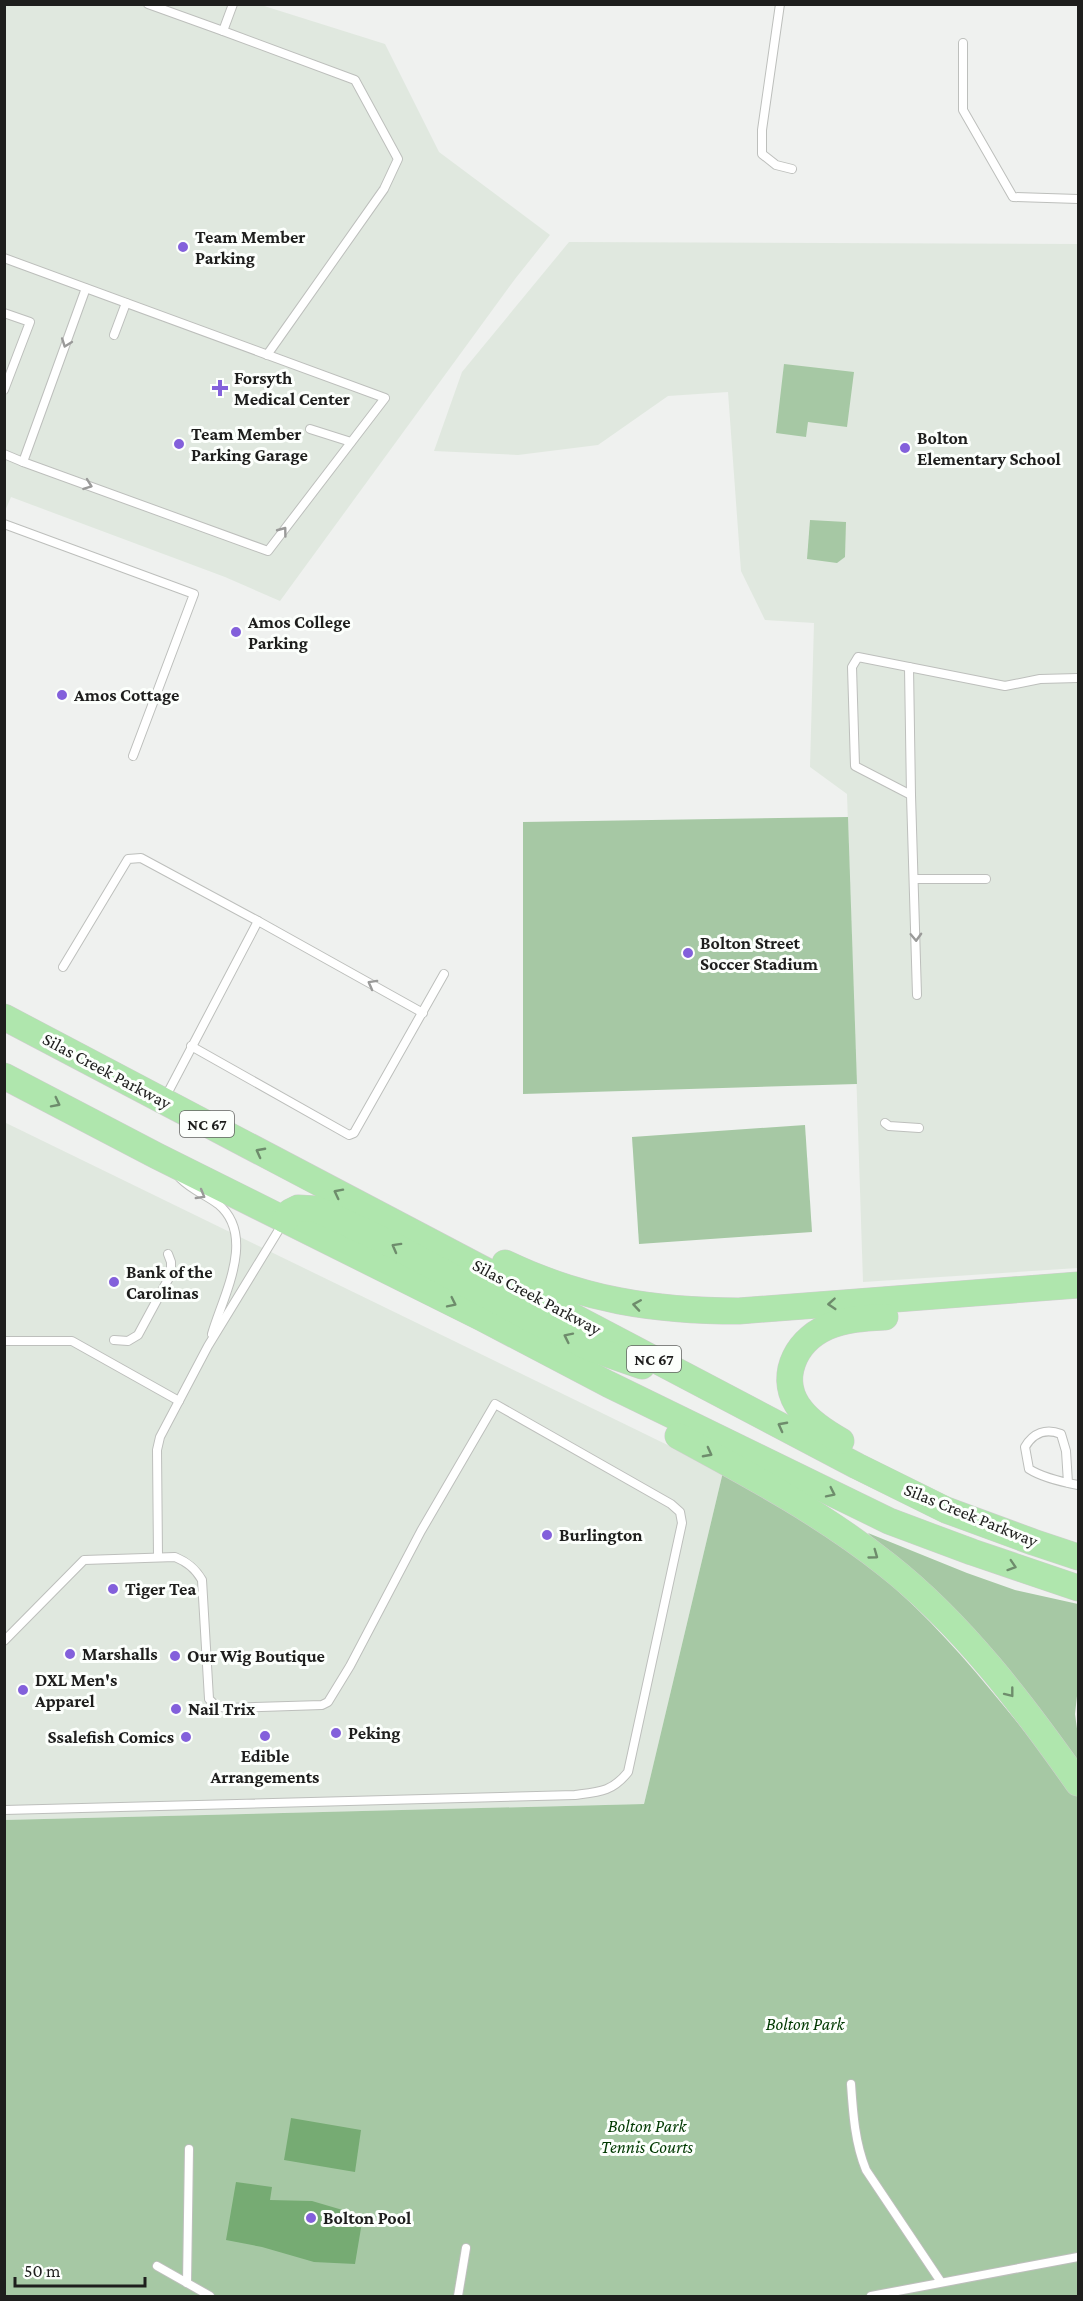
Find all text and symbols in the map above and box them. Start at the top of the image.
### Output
place label: Team Member Parking [195,227,306,268]
marker: Team Member Parking [176,240,190,254]
one-way arrow [61,337,74,348]
place label: Forsyth Medical Center [234,368,350,409]
marker: Forsyth Medical Center [211,379,229,397]
place label: Team Member Parking Garage [191,424,308,465]
place label: Bolton Elementary School [917,428,1061,469]
marker: Team Member Parking Garage [172,437,186,451]
marker: Bolton Elementary School [898,441,912,455]
one-way arrow [83,478,93,491]
one-way arrow [276,527,287,538]
place label: Amos College Parking [247,612,351,653]
marker: Amos College Parking [229,625,243,639]
place label: Amos Cottage [73,685,179,705]
marker: Amos Cottage [55,688,69,702]
one-way arrow [909,932,922,941]
place label: Bolton Street Soccer Stadium [700,933,819,974]
marker: Bolton Street Soccer Stadium [681,946,695,960]
one-way arrow [368,980,378,991]
street label: Silas Creek Parkway [39,1029,175,1114]
one-way arrow [50,1095,61,1107]
road number: NC 67 [180,1111,234,1137]
one-way arrow [256,1148,266,1159]
one-way arrow [195,1188,205,1199]
one-way arrow [333,1188,344,1200]
one-way arrow [391,1243,402,1254]
street label: Silas Creek Parkway [469,1255,605,1340]
place label: Bank of the Carolinas [126,1262,213,1303]
marker: Bank of the Carolinas [107,1275,121,1289]
one-way arrow [445,1295,456,1307]
one-way arrow [827,1297,836,1310]
one-way arrow [633,1299,643,1312]
one-way arrow [564,1333,575,1345]
road number: NC 67 [627,1346,681,1372]
one-way arrow [777,1422,788,1433]
one-way arrow [702,1446,712,1457]
street label: Silas Creek Parkway [901,1479,1041,1551]
one-way arrow [825,1485,836,1497]
place label: Burlington [559,1525,643,1545]
marker: Burlington [540,1528,554,1542]
one-way arrow [867,1548,878,1559]
one-way arrow [1006,1558,1017,1571]
place label: Tiger Tea [125,1579,196,1599]
marker: Tiger Tea [106,1582,120,1596]
place label: Marshalls [82,1644,158,1664]
place label: Our Wig Boutique [187,1646,325,1666]
marker: Marshalls [63,1647,77,1661]
marker: Our Wig Boutique [168,1649,182,1663]
place label: DXL Men's Apparel [34,1670,117,1711]
marker: DXL Men's Apparel [16,1683,30,1697]
one-way arrow [1002,1687,1013,1698]
place label: Nail Trix [188,1699,256,1719]
marker: Nail Trix [169,1702,183,1716]
place label: Peking [348,1723,400,1743]
marker: Peking [329,1726,343,1740]
place label: Ssalefish Comics [48,1727,174,1747]
marker: Edible Arrangements [258,1729,272,1743]
marker: Ssalefish Comics [179,1730,193,1744]
place label: Edible Arrangements [210,1746,319,1787]
park label: Bolton Park [766,2014,845,2034]
park label: Bolton Park Tennis Courts [601,2116,694,2157]
place label: Bolton Pool [323,2208,411,2228]
marker: Bolton Pool [304,2211,318,2225]
scale bar [15,2250,146,2288]
text: 50 m [24,2261,61,2281]

